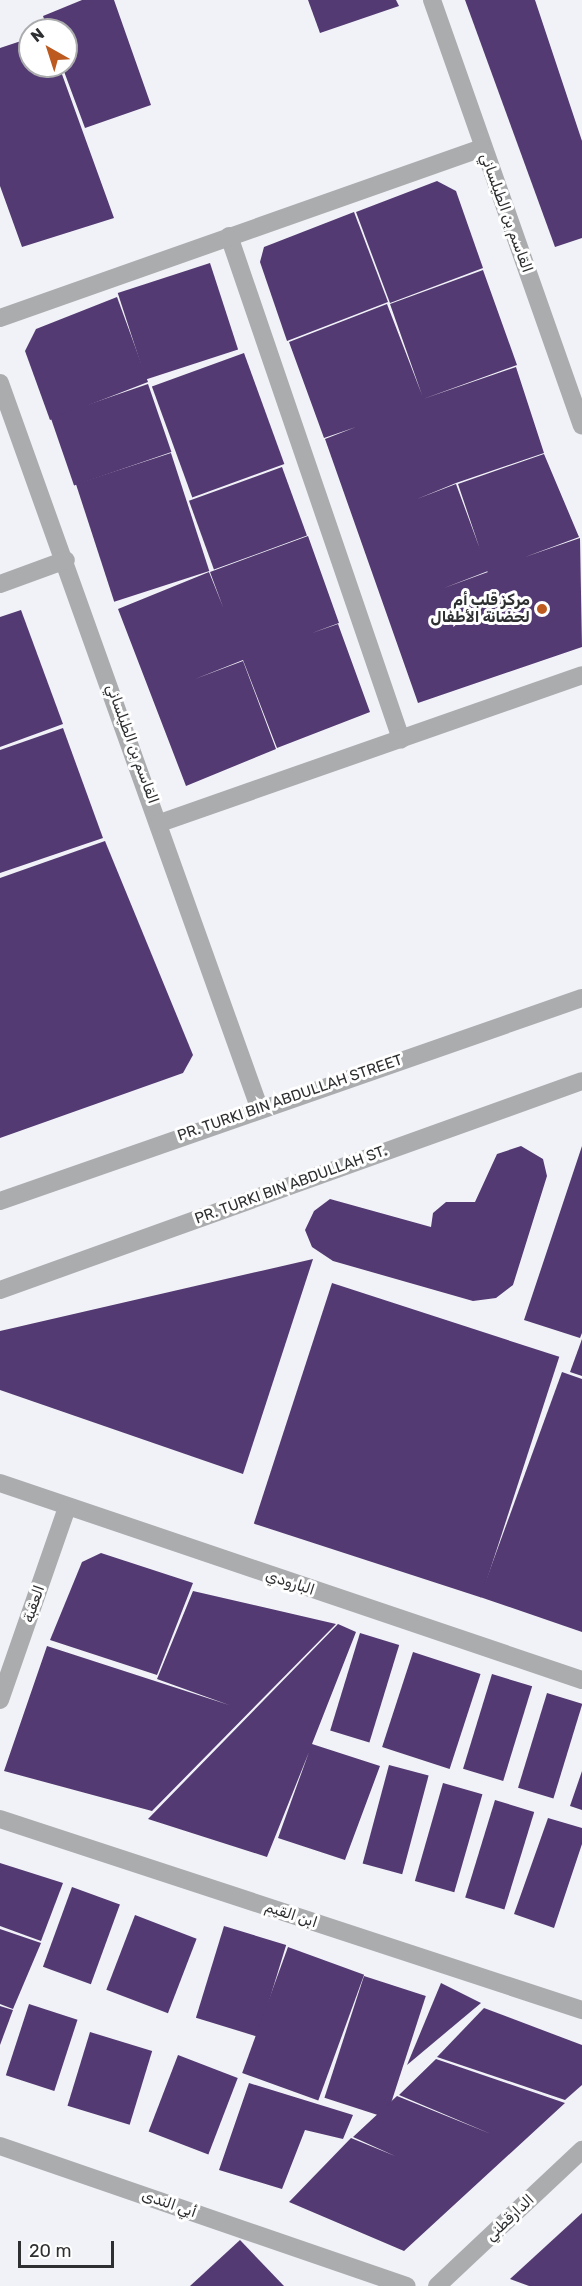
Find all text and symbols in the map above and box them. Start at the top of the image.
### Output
north arrow [18,18,78,78]
text: N [27,24,48,46]
street label: القاسم بن الطيلساني [476,151,536,275]
place label: مركز قلب أم لحضانة الأطفال [431,591,530,626]
marker: مركز قلب أم لحضانة الأطفال [535,602,549,616]
street label: القاسم بن الطيلساني [102,682,162,806]
street label: PR. TURKI BIN ABDULLAH STREET [175,1051,405,1145]
street label: PR. TURKI BIN ABDULLAH ST. [192,1142,390,1228]
street label: البارودي [263,1567,317,1599]
street label: العقبة [19,1583,49,1625]
street label: ابن القيم [263,1898,319,1932]
street label: أبي الندى [139,2186,199,2222]
street label: الدارقطني [482,2191,538,2245]
scale bar [21,2229,117,2267]
text: 20 m [29,2240,71,2262]

